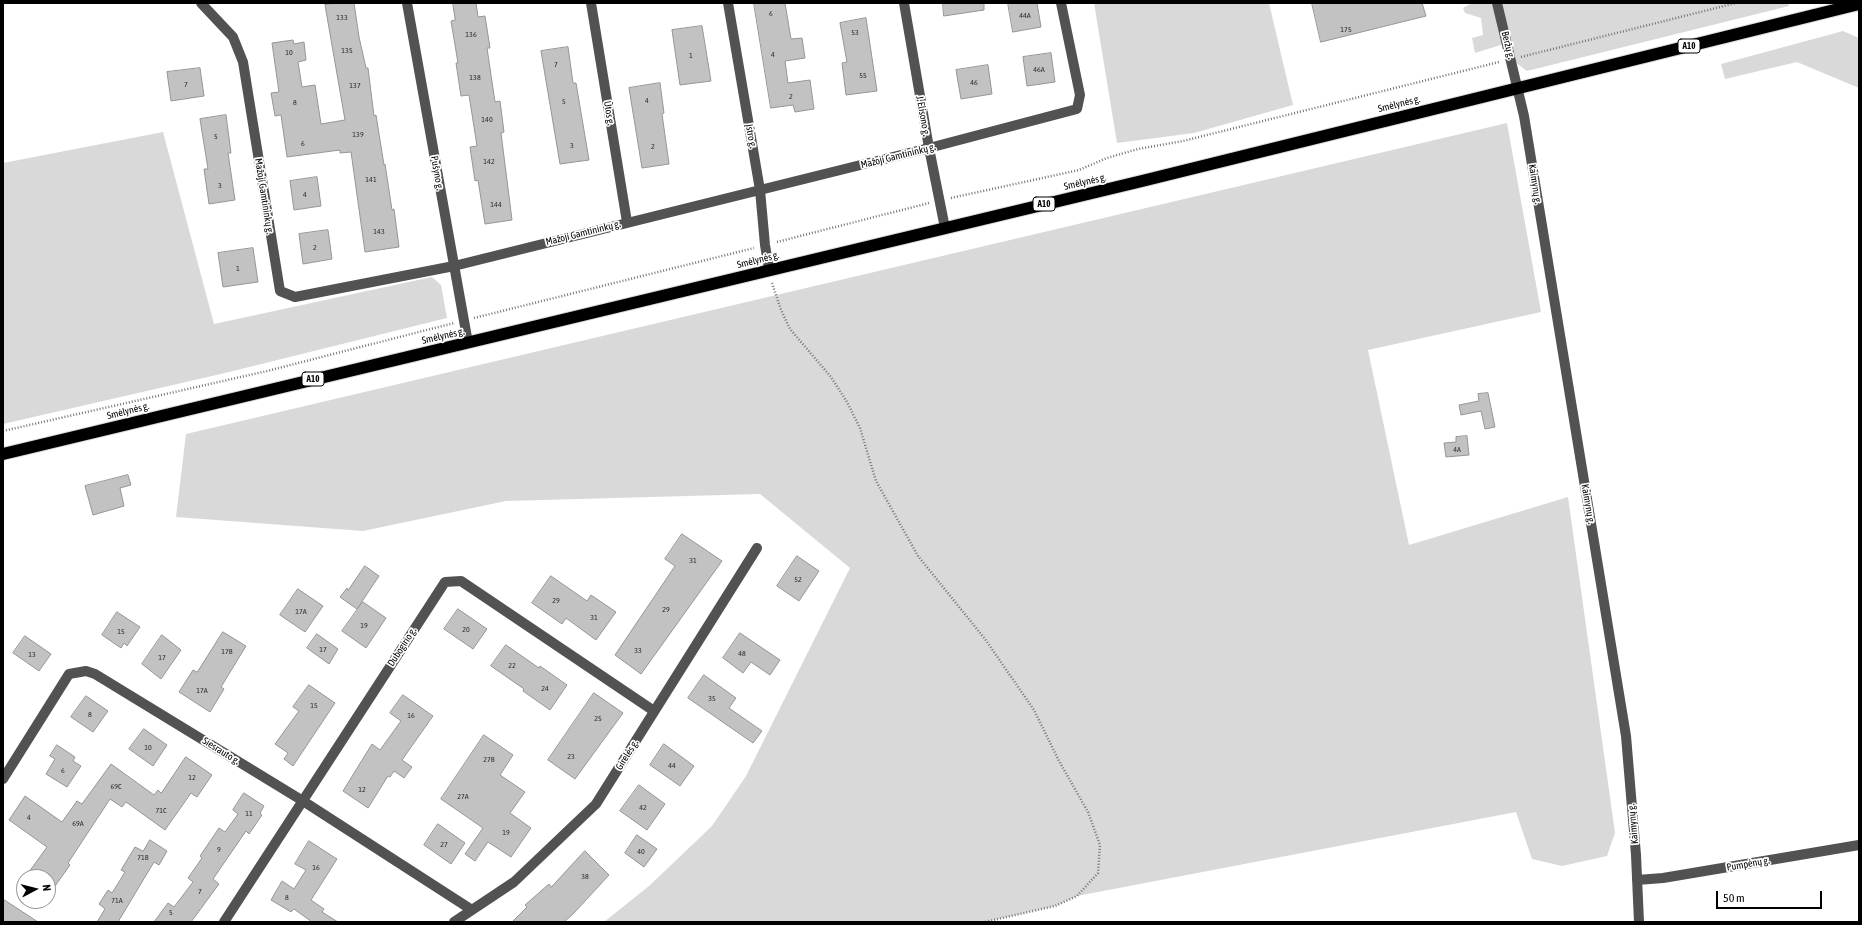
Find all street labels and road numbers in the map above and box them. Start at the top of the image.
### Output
street label: Beržų g. [1499,30,1517,60]
road number: A10 [1678,39,1700,53]
street label: Smėlynės g. [1377,93,1421,115]
street label: J. Elisono g. [914,95,932,137]
street label: Ūtos g. [601,100,617,126]
street label: Įstro g. [743,123,759,149]
street label: Mažoji Gamtininkų g. [859,141,937,171]
street label: Pušyno g. [428,155,446,191]
street label: Mažoji Gamtininkų g. [252,157,276,235]
street label: Kaimynų g. [1526,163,1544,205]
street label: Smėlynės g. [1063,171,1107,193]
road number: A10 [1033,197,1055,211]
street label: Mažoji Gamtininkų g. [544,218,622,248]
street label: Smėlynės g. [736,249,780,271]
street label: Smėlynės g. [421,325,465,347]
road number: A10 [302,372,324,386]
street label: Smėlynės g. [106,400,150,422]
street label: Kaimynų g. [1579,483,1597,525]
street label: Dubogirio g. [385,625,419,669]
street label: Siesrauto g. [200,735,242,767]
street label: Girelės g. [613,738,641,772]
street label: Kaimynų g. [1625,804,1641,844]
street label: Pumpėnų g. [1726,854,1770,874]

